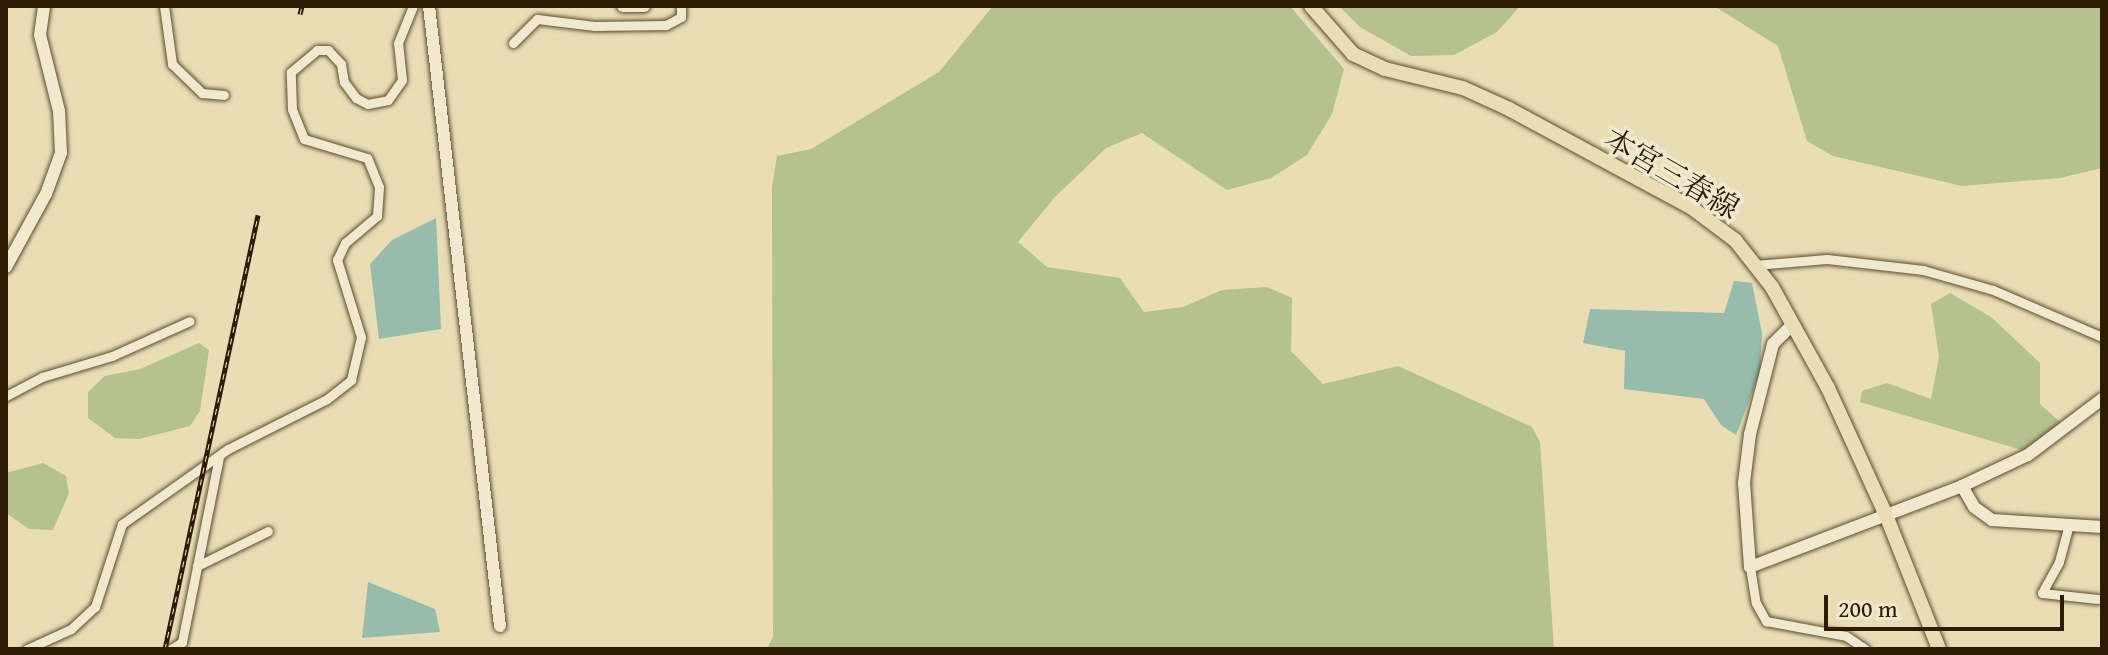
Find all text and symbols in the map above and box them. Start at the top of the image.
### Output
street label: 本宮三春線 [1598,120,1746,226]
scale bar [1828,579,2068,629]
text: 200 m [1838,591,1898,626]

